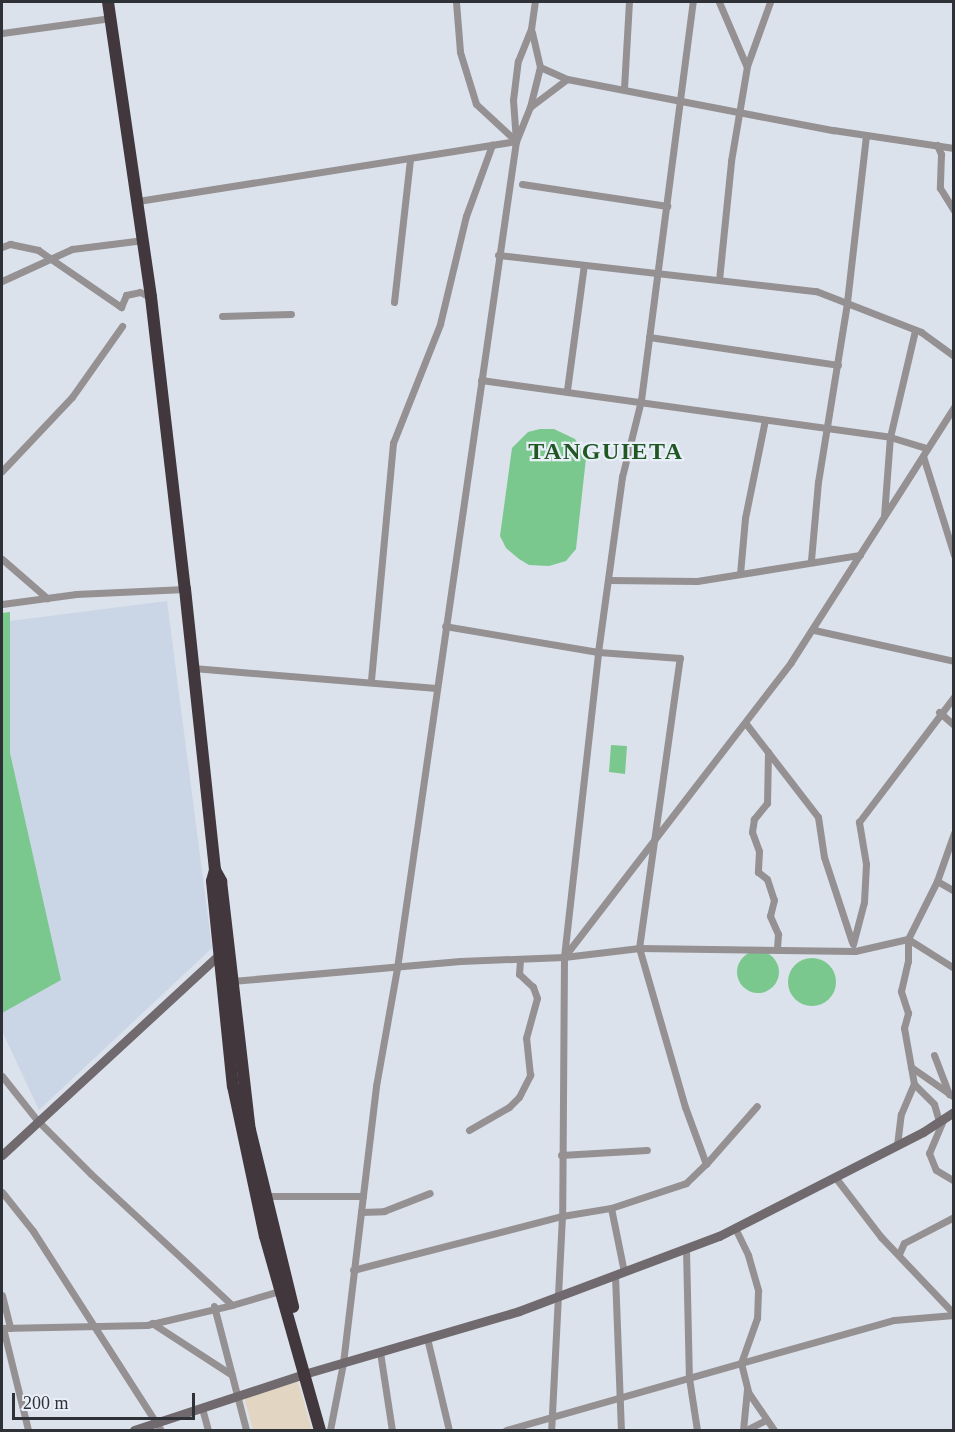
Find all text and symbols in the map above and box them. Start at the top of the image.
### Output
district label: TANGUIETA [528,438,684,466]
scale bar [15,1381,198,1419]
text: 200 m [23,1393,69,1413]

